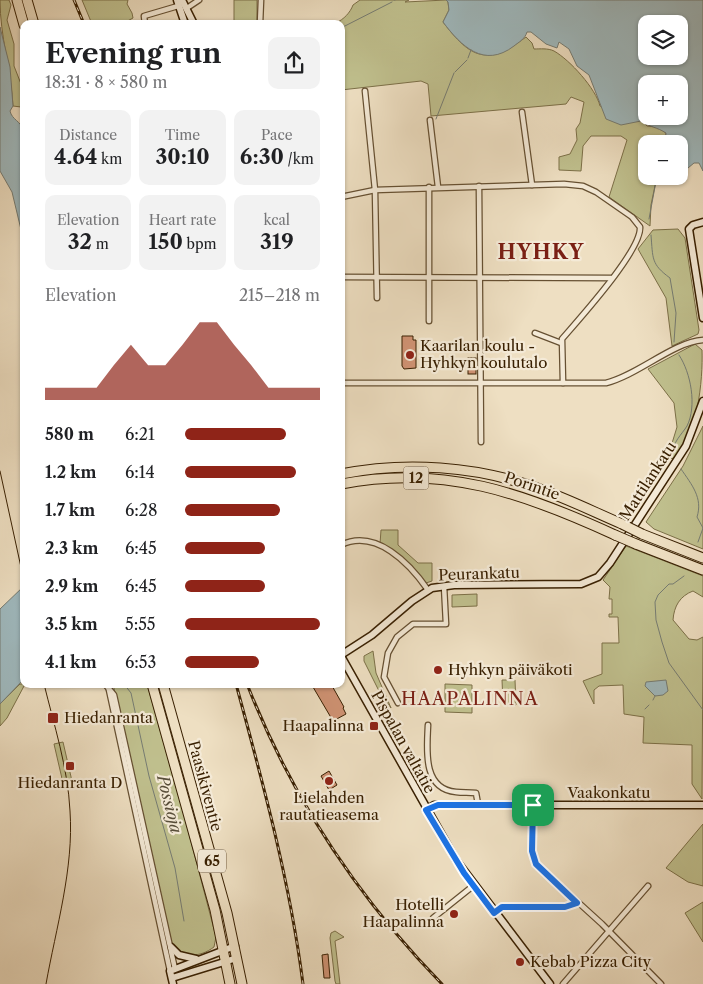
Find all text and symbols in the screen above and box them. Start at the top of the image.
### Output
map controls [638,15,688,185]
button: layers [638,15,688,65]
text: Evening run [45,36,221,70]
button: share [268,37,320,89]
text: 18:31 · 8 × 580 m [45,72,168,92]
button: + [638,75,688,125]
text: Distance [59,126,117,144]
text: Time [165,126,200,144]
text: Pace [261,126,293,144]
button: − [638,135,688,185]
text: 4.64 [54,144,97,169]
text: 30:10 [155,144,210,169]
text: 6:30 [240,144,284,169]
text: km [97,150,122,168]
text: /km [284,150,314,168]
text: Elevation [57,211,119,229]
text: Heart rate [149,211,216,229]
text: kcal [264,211,290,229]
text: 32 [68,229,92,254]
text: 150 [148,229,183,254]
text: 319 [260,229,294,254]
text: m [92,235,109,253]
text: bpm [183,235,217,253]
district label: HYHKY [498,240,585,264]
text: Elevation [45,285,116,305]
text: 215–218 m [239,285,320,305]
place label: Kaarilan koulu - Hyhkyn koulutalo [420,336,547,372]
marker: Kaarilan koulu - Hyhkyn koulutalo [404,349,416,361]
text: 580 m [45,424,94,444]
text: 6:21 [125,424,155,444]
street label: Mattilankatu [615,438,680,524]
text: 1.2 km [45,462,97,482]
text: 6:14 [125,462,155,482]
road number: 12 [404,466,428,489]
street label: Porintie [502,467,562,504]
text: 1.7 km [45,500,95,520]
text: 6:28 [125,500,158,520]
text: 2.3 km [45,538,98,558]
text: 6:45 [125,538,157,558]
street label: Peurankatu [438,563,520,584]
text: 2.9 km [45,576,99,596]
text: 6:45 [125,576,157,596]
text: 3.5 km [45,614,98,634]
text: 5:55 [125,614,156,634]
text: 4.1 km [45,652,97,672]
text: 6:53 [125,652,156,672]
place label: Hyhkyn päiväkoti [448,660,573,679]
marker: Hyhkyn päiväkoti [432,664,444,676]
street label: Pispalan valtatie [367,687,440,797]
district label: HAAPALINNA [401,688,539,710]
place label: Hiedanranta [64,708,153,727]
marker: Hiedanranta [46,711,60,725]
place label: Haapalinna [283,716,364,735]
marker: Haapalinna [368,720,380,732]
street label: Paasikiventie [184,738,227,833]
marker: Hiedanranta D [64,760,76,772]
water label: Possioja [153,771,187,836]
place label: Hiedanranta D [18,773,123,792]
marker: Lielahden rautatieasema [323,775,335,787]
street label: Vaakonkatu [567,783,650,802]
pin [512,784,554,826]
place label: Lielahden rautatieasema [279,788,379,824]
icon: arrive [519,791,547,819]
road number: 65 [198,849,226,872]
place label: Hotelli Haapalinna [363,895,444,931]
marker: Hotelli Haapalinna [448,908,460,920]
place label: Kebab Pizza City [530,952,652,971]
marker: Kebab Pizza City [514,956,526,968]

